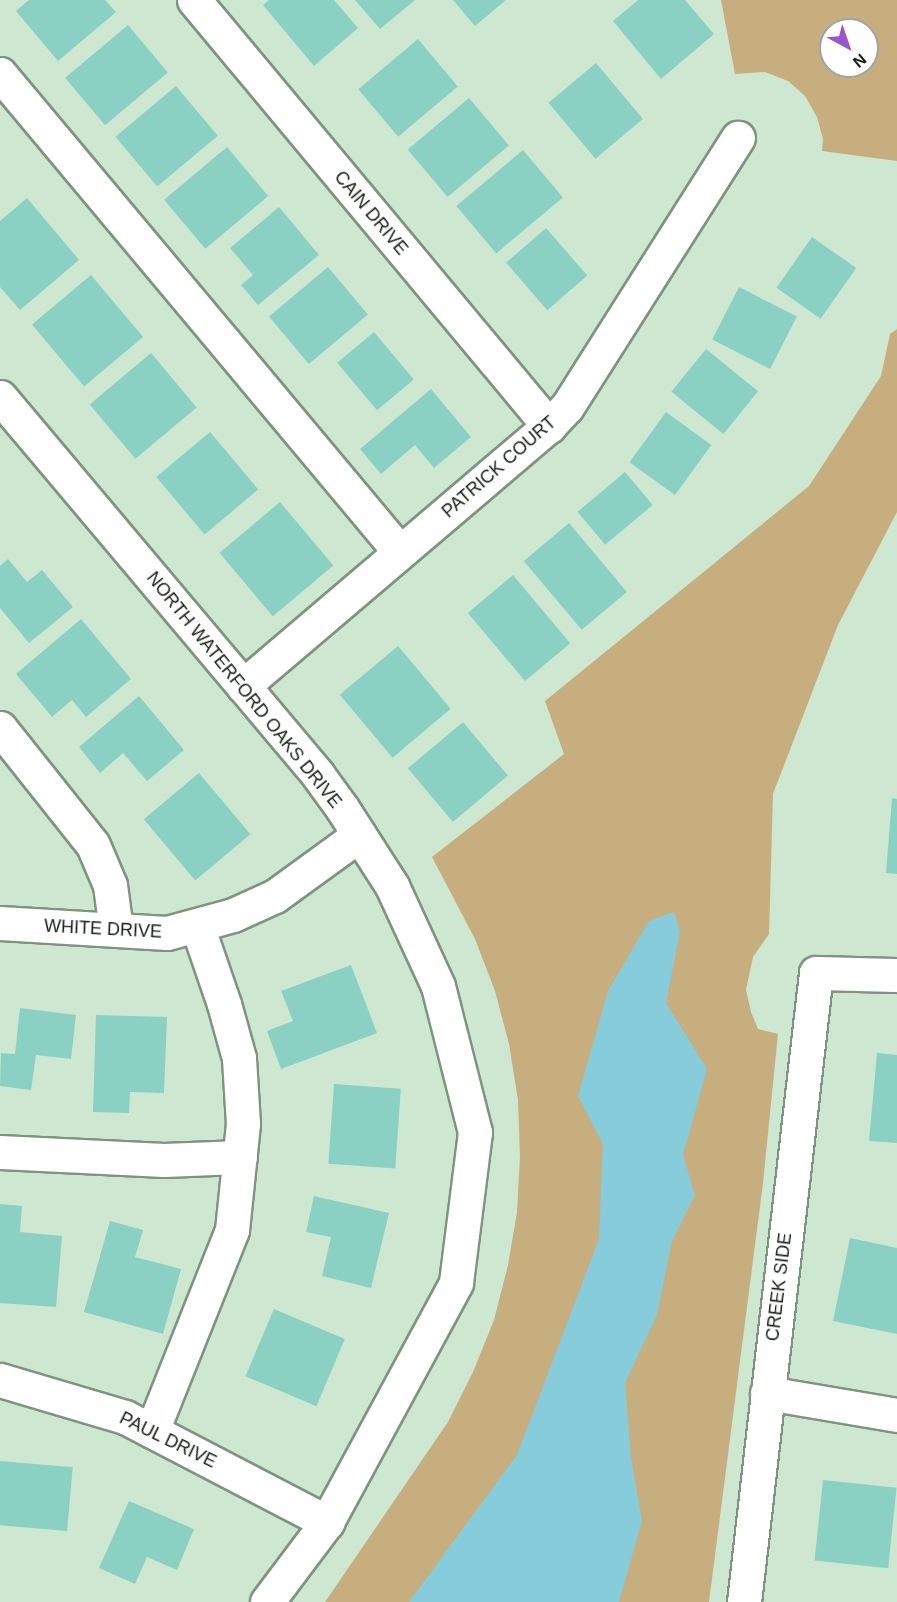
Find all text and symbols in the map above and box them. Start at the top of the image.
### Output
north arrow [819,18,879,78]
text: N [850,50,869,71]
street label: CAIN DRIVE [330,167,412,259]
street label: PATRICK COURT [438,412,560,522]
street label: NORTH WATERFORD OAKS DRIVE [142,568,346,812]
street label: WHITE DRIVE [44,915,162,943]
street label: CREEK SIDE [762,1232,796,1342]
street label: PAUL DRIVE [116,1407,220,1473]

